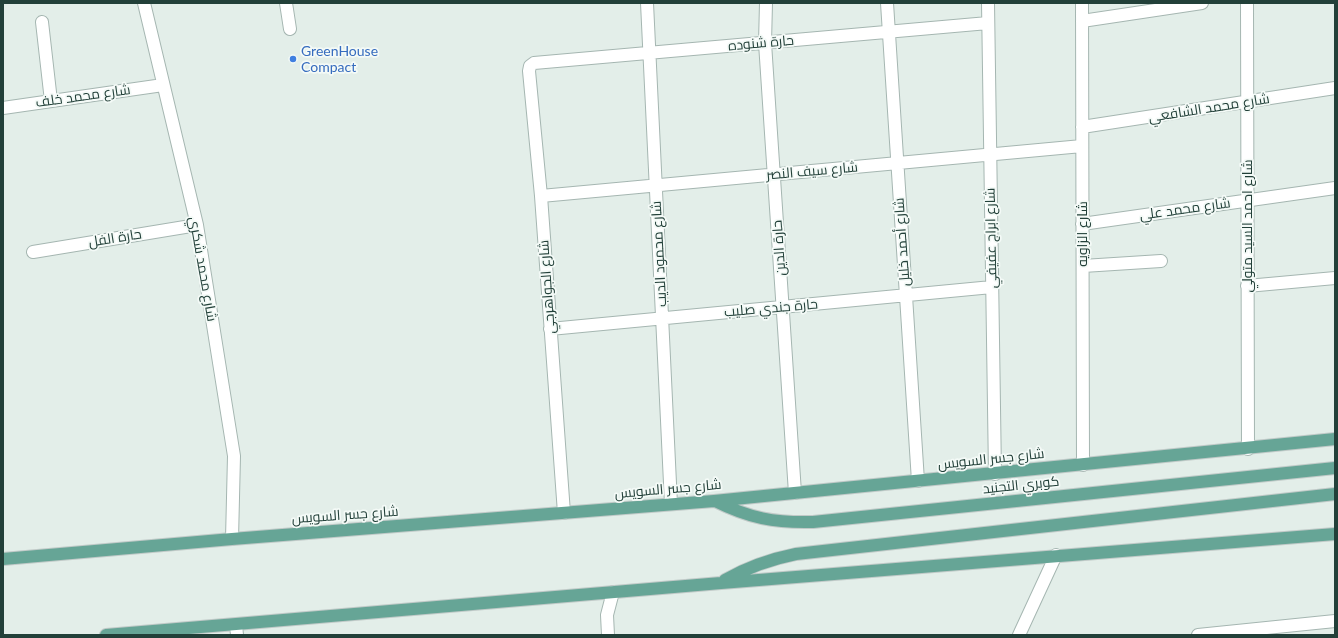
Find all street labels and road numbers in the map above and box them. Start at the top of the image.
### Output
street label: حارة شنوده [727,32,795,54]
street label: شارع محمد خلف [35,81,131,111]
street label: شارع محمد الشافعي [1147,90,1271,126]
street label: شارع سيف النصر [765,159,859,183]
street label: شارع احمد السيد متولي [1239,159,1255,293]
street label: شارع ابراج عفيفي [982,188,1000,288]
street label: شارع محمد علي [1138,194,1232,224]
street label: شارع أحمد خليل [891,197,913,287]
street label: شارع محمود الديب [648,200,670,308]
street label: شارع الزاويه [1074,201,1090,267]
street label: شارع محمد شكري [186,215,220,323]
street label: حارة الدين [769,219,789,277]
street label: حارة الفل [87,226,143,250]
street label: شارع الجواهرجي [535,239,559,335]
street label: حارة جندي صليب [723,296,819,320]
street label: شارع جسر السويس [937,445,1045,473]
street label: كوبري التجنيد [982,473,1060,497]
street label: شارع جسر السويس [614,476,722,502]
street label: شارع جسر السويس [291,503,399,527]

